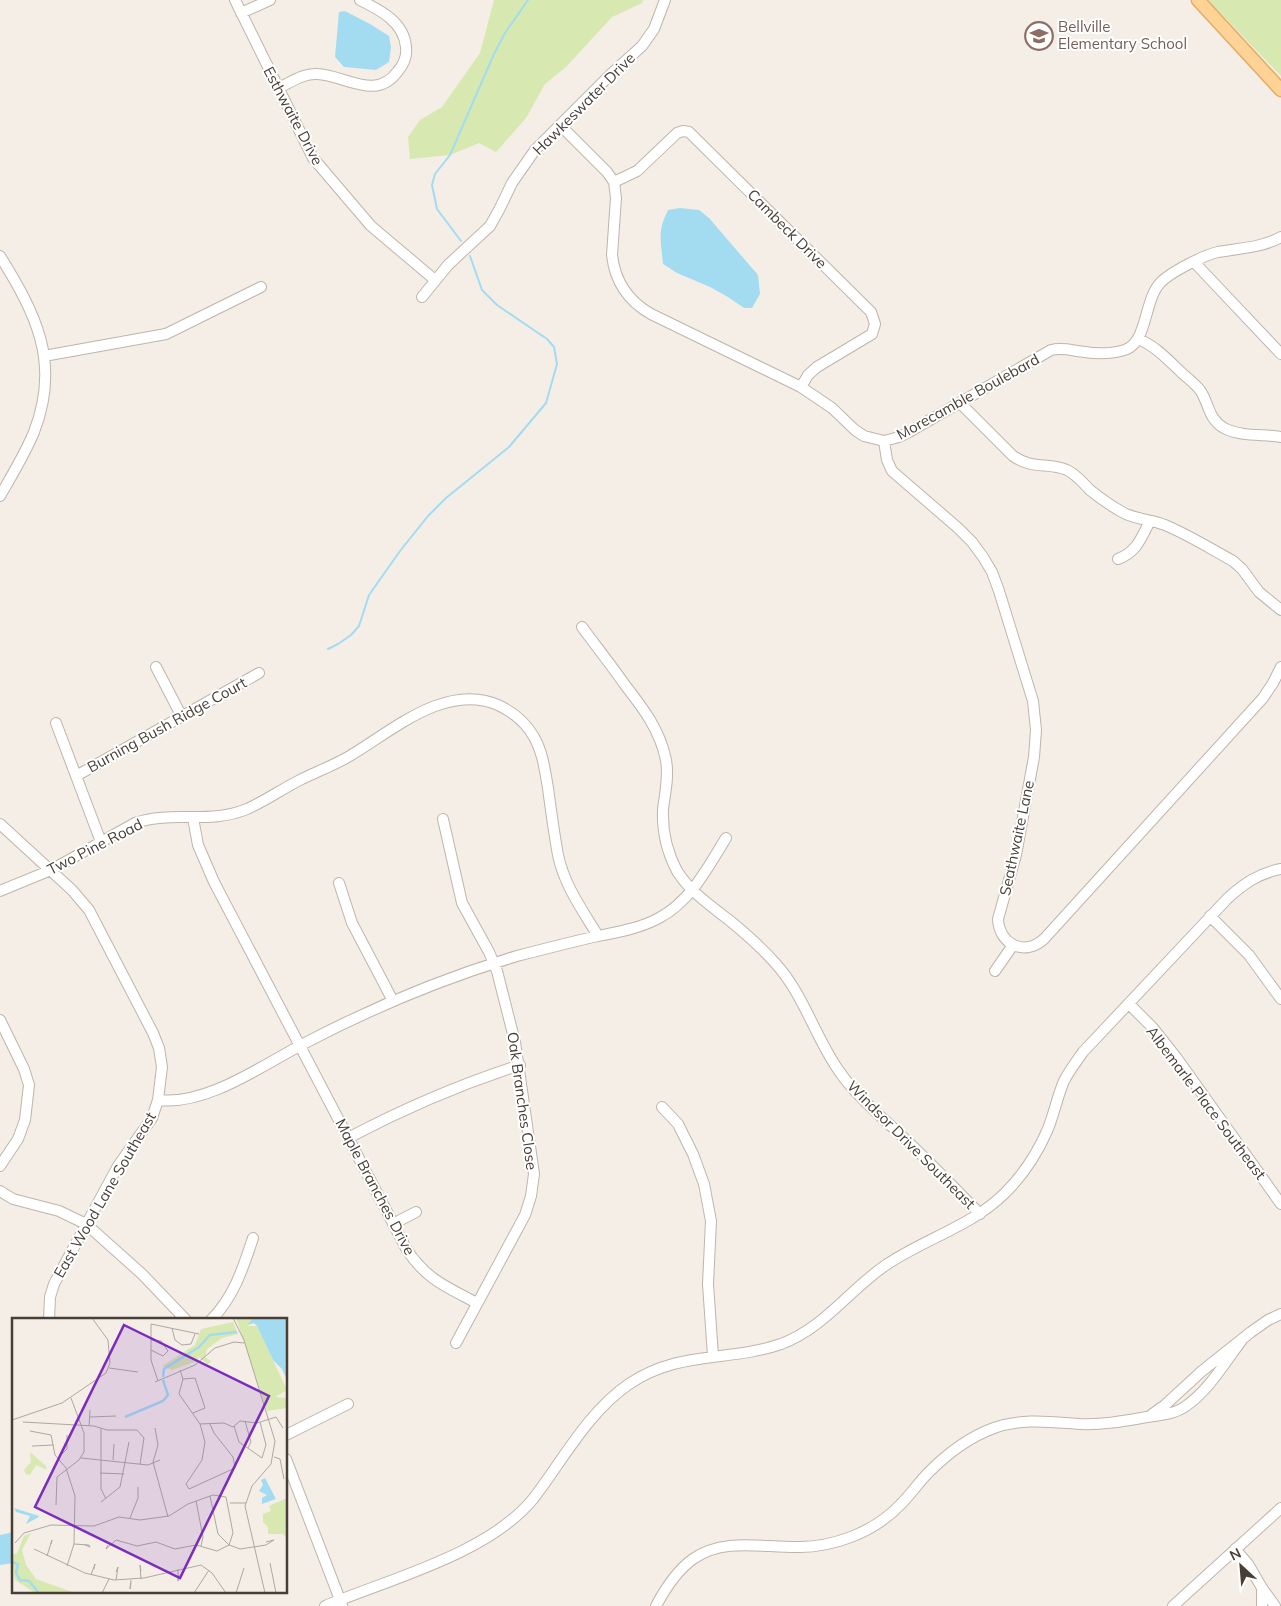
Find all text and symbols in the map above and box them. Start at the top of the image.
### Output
place label: Bellville Elementary School [1058,17,1187,53]
school or university icon: Bellville Elementary School [1024,21,1054,51]
street label: Hawkeswater Drive [528,48,639,159]
street label: Esthwaite Drive [259,63,327,168]
street label: Cambeck Drive [744,185,831,272]
street label: Morecamble Boulebard [893,349,1043,444]
street label: Burning Bush Ridge Court [84,673,250,776]
street label: Seathwaite Lane [995,779,1038,897]
street label: Two Pine Road [44,814,146,879]
street label: Albemarle Place Southeast [1143,1022,1270,1183]
street label: Oak Branches Close [503,1031,542,1171]
street label: Windsor Drive Southeast [843,1076,980,1213]
street label: East Wood Lane Southeast [49,1108,160,1281]
street label: Maple Branches Drive [331,1115,419,1258]
inset map [12,1318,288,1594]
north arrow [1216,1541,1266,1591]
text: N [1227,1544,1244,1565]

